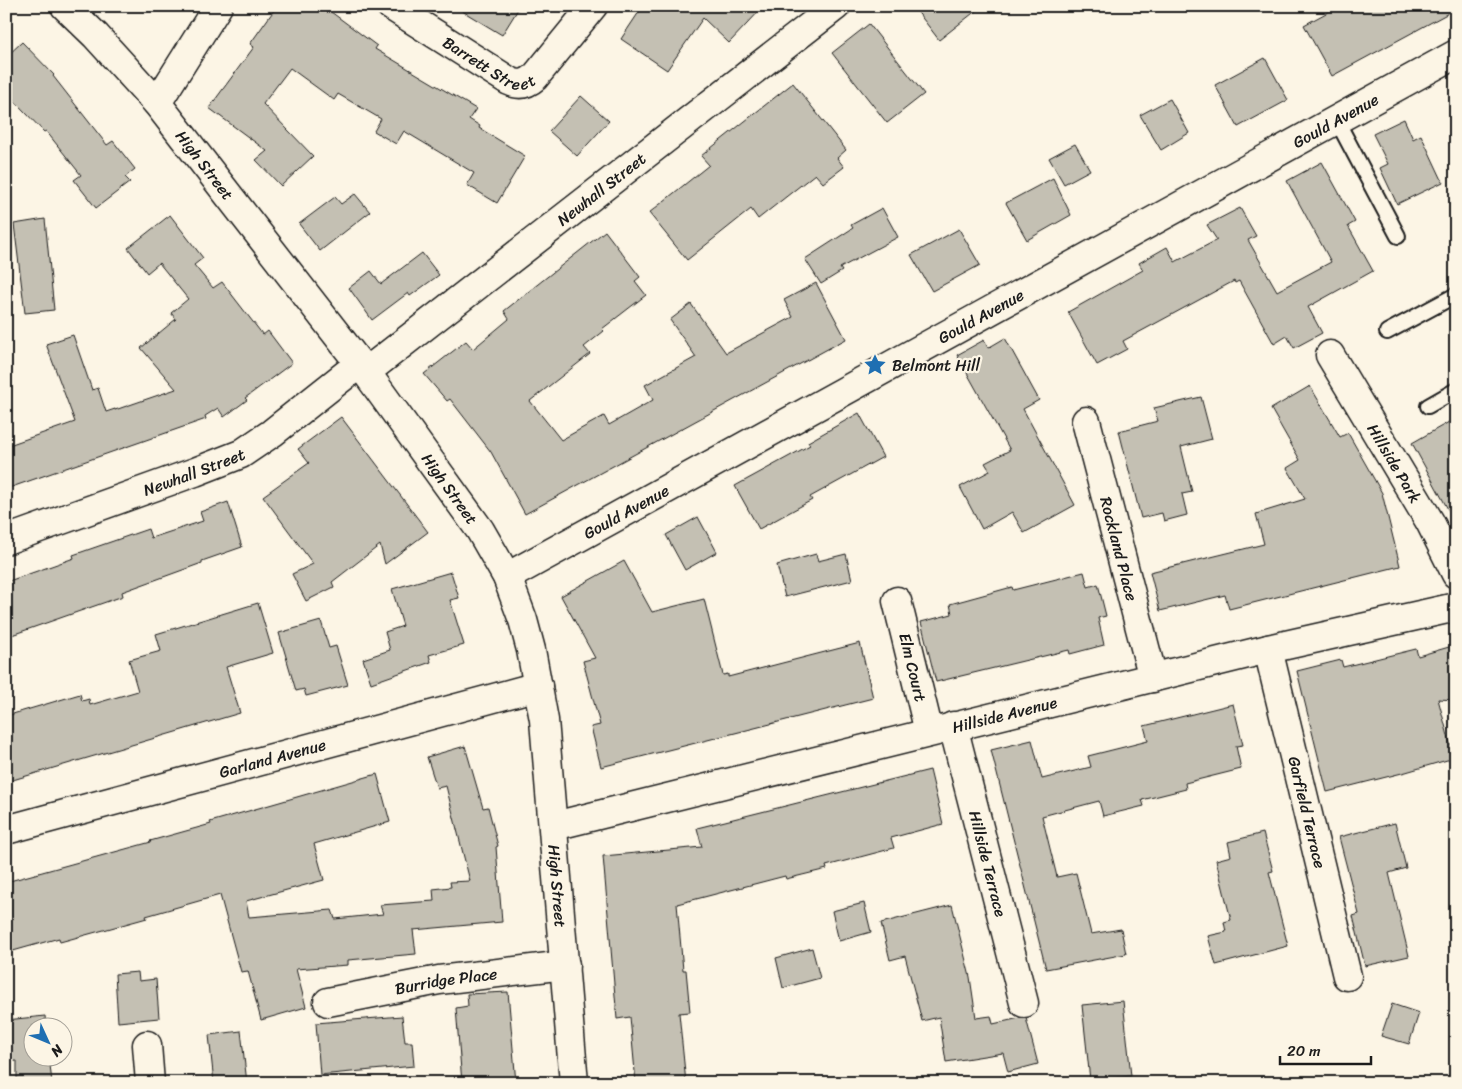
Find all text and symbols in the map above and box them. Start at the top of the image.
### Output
street label: Barrett Street [437,28,542,99]
street label: Gould Avenue [1287,85,1384,156]
street label: High Street [168,123,241,207]
street label: Newhall Street [550,145,653,234]
street label: Gould Avenue [932,281,1030,352]
place label: Belmont Hill [892,351,980,380]
place icon: Belmont Hill [862,352,888,378]
street label: Hillside Park [1359,418,1430,509]
street label: Newhall Street [139,440,250,505]
street label: High Street [414,447,486,531]
street label: Gould Avenue [578,476,675,547]
street label: Rockland Place [1091,494,1146,604]
street label: Elm Court [890,630,935,705]
street label: Hillside Avenue [949,688,1060,742]
street label: Garland Avenue [216,730,329,787]
street label: Garfield Terrace [1279,753,1334,871]
street label: Hillside Terrace [960,807,1015,920]
street label: High Street [539,843,575,928]
street label: Burridge Place [392,959,499,1003]
north arrow [22,1016,72,1066]
scale bar [1280,1034,1371,1066]
text: N [44,1038,70,1063]
text: 20 m [1287,1038,1321,1064]

